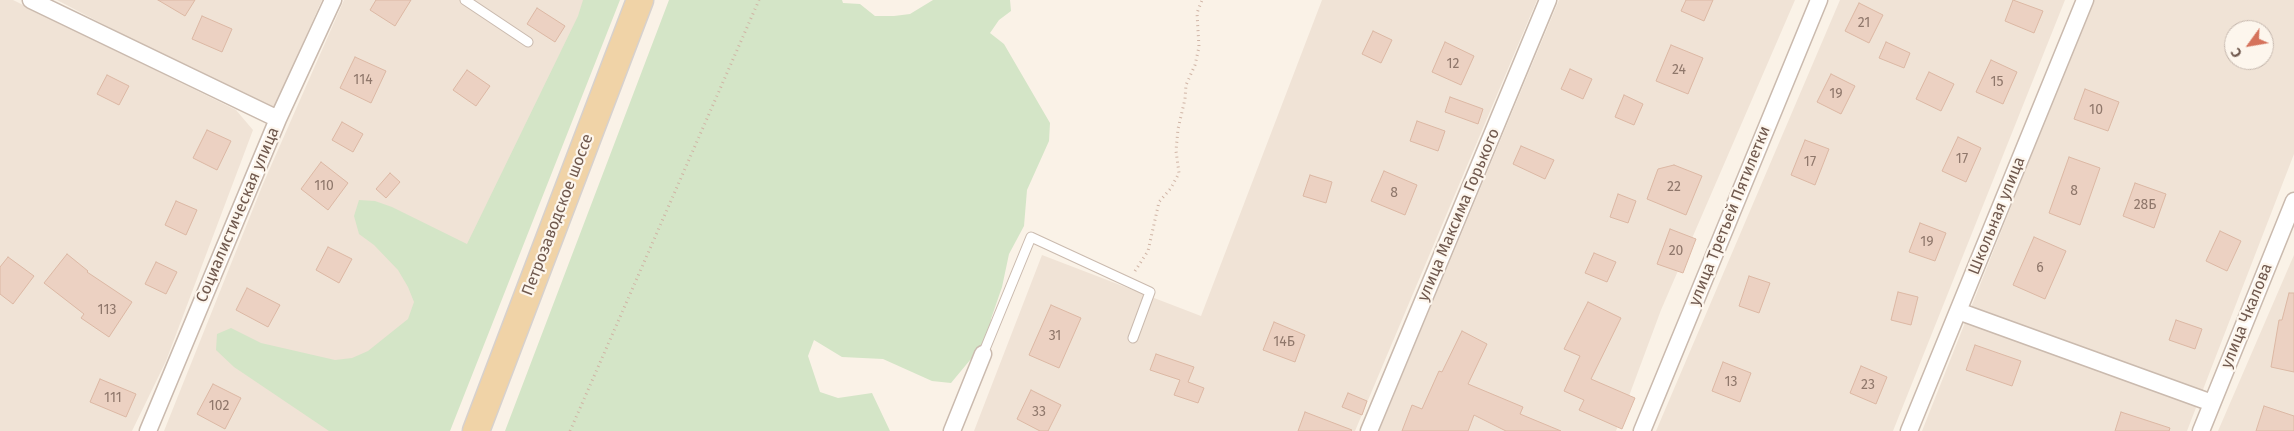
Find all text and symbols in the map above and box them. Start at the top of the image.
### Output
house number: 21 [1858,15,1870,31]
north arrow [2224,20,2274,70]
text: С [2227,45,2246,61]
house number: 12 [1447,56,1459,72]
house number: 24 [1672,62,1686,78]
house number: 114 [353,72,373,88]
house number: 15 [1990,74,2004,90]
house number: 19 [1829,86,1843,102]
house number: 10 [2089,102,2103,118]
street label: улица Третьей Пятилетки [1685,123,1775,309]
street label: Социалистическая улица [192,124,284,306]
street label: улица Максима Горького [1414,126,1504,304]
street label: Петрозаводское шоссе [518,131,598,299]
house number: 17 [1956,151,1968,167]
house number: 17 [1804,154,1816,170]
street label: Школьная улица [1965,154,2029,278]
house number: 110 [314,178,334,194]
house number: 22 [1667,179,1681,195]
house number: 8 [2070,183,2078,199]
house number: 8 [1390,185,1398,201]
house number: 28Б [2134,197,2156,213]
house number: 19 [1920,234,1934,250]
house number: 20 [1669,243,1683,259]
house number: 6 [2036,260,2044,276]
street label: улица Чкалова [2217,261,2277,371]
house number: 113 [98,302,116,318]
house number: 31 [1049,328,1061,344]
house number: 14Б [1273,334,1295,350]
house number: 13 [1724,374,1738,390]
house number: 23 [1861,377,1875,393]
house number: 111 [104,390,122,406]
house number: 102 [209,398,229,414]
house number: 33 [1032,404,1046,420]

